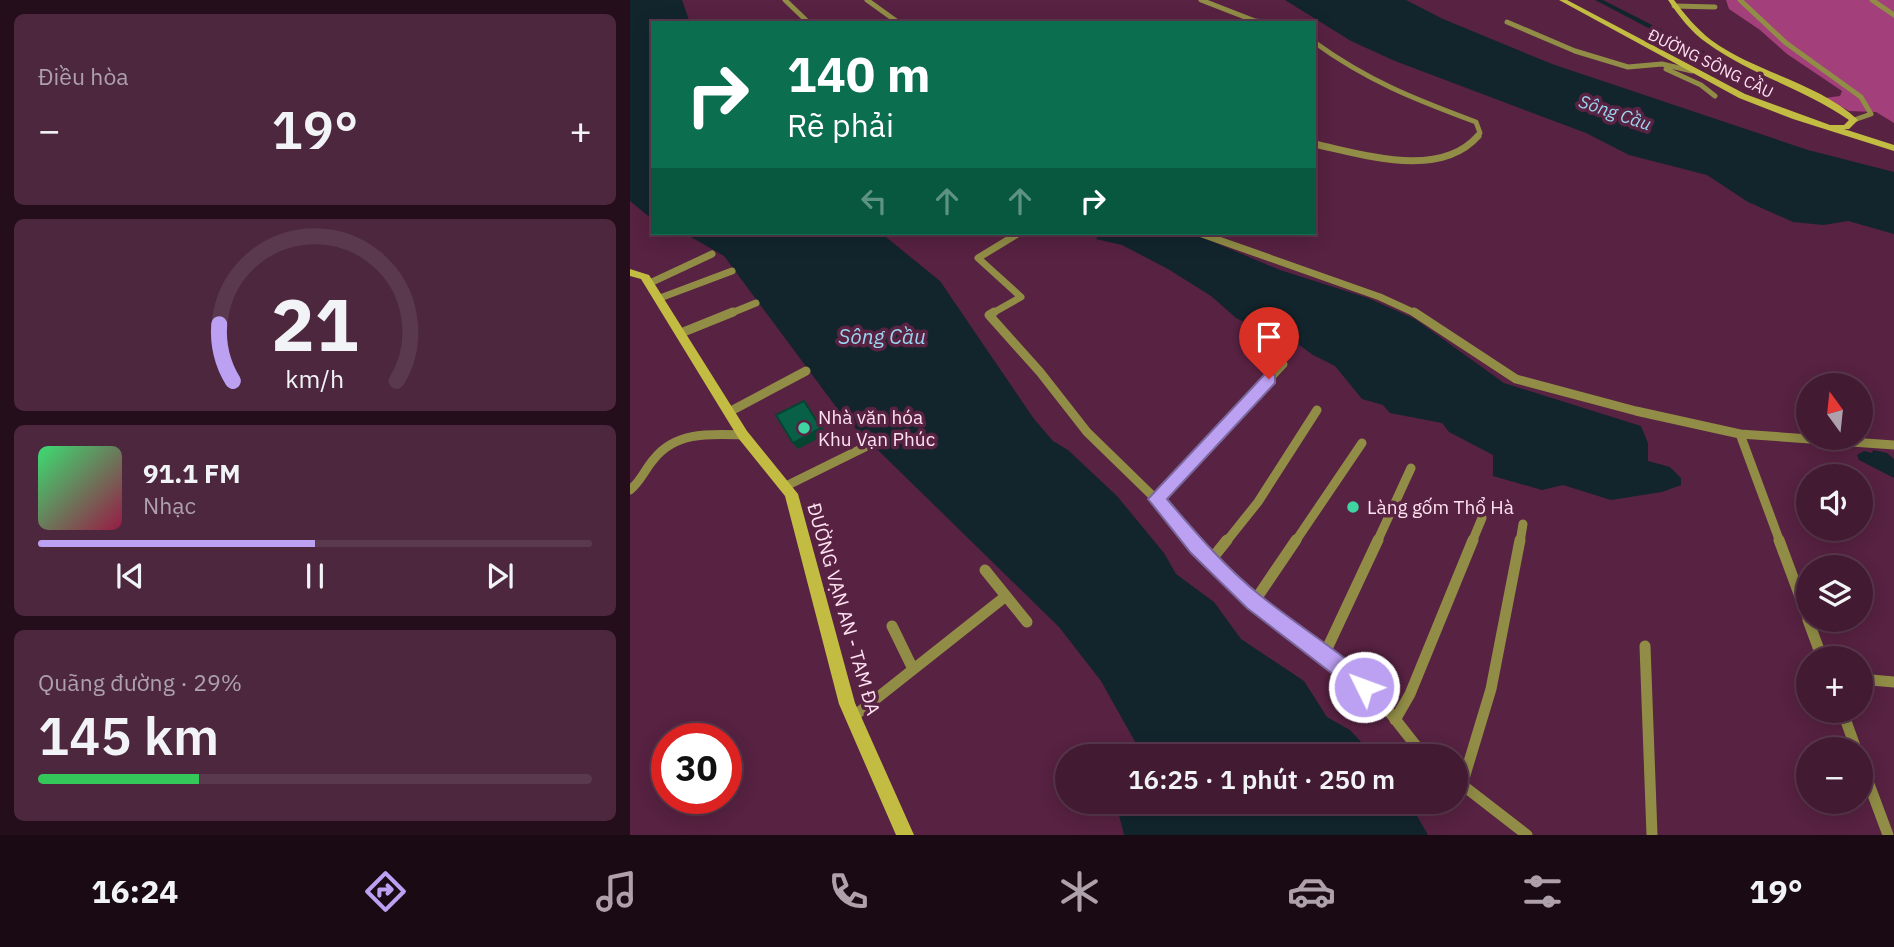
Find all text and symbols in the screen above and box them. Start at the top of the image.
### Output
street label: ĐƯỜNG SÔNG CẦU [1645,22,1778,102]
text: 140 m [787,42,931,105]
icon: right [672,49,763,140]
text: Điều hòa [38,61,129,91]
water label: Sông Cầu [1576,89,1654,136]
text: 19° [272,96,358,163]
text: Rẽ phải [787,104,894,146]
text: − [38,105,61,154]
text: + [569,105,592,154]
icon: left [855,182,893,220]
icon: ahead [928,182,966,220]
icon: ahead [1001,182,1039,220]
icon: right [1074,182,1112,220]
text: 21 [271,276,359,371]
pin [1239,307,1299,379]
icon: arrive [1250,318,1288,356]
water label: Sông Cầu [838,322,926,350]
text: km/h [286,362,344,395]
north arrow [1796,373,1872,450]
map controls [1796,373,1873,814]
place label: Nhà văn hóa Khu Vạn Phúc [818,405,936,451]
marker: Nhà văn hóa Khu Vạn Phúc [796,420,812,436]
text: 91.1 FM [143,456,241,490]
button: sound [1796,464,1873,541]
text: Nhạc [143,490,196,520]
place label: Làng gốm Thổ Hà [1367,495,1514,519]
marker: Làng gốm Thổ Hà [1345,499,1361,515]
street label: ĐƯỜNG VẠN AN - TAM ĐA [802,500,886,718]
button: layers [1796,555,1873,632]
icon: previous [111,557,149,595]
icon: pause [296,557,334,595]
icon: next [481,557,519,595]
button: + [1796,646,1873,723]
position arrow [1327,650,1401,724]
text: Quãng đường · 29% [38,667,242,697]
text: 145 km [38,702,219,769]
speed limit sign: 30 [651,723,742,814]
button: − [1796,737,1873,814]
text: 16:25 · 1 phút · 250 m [1128,762,1395,796]
icon: directions [361,867,410,916]
icon: music [592,867,641,916]
icon: phone [824,867,873,916]
icon: climate [1055,867,1104,916]
icon: car [1287,867,1336,916]
icon: filters [1518,867,1567,916]
text: 16:24 [91,870,179,912]
text: 19° [1749,870,1803,912]

